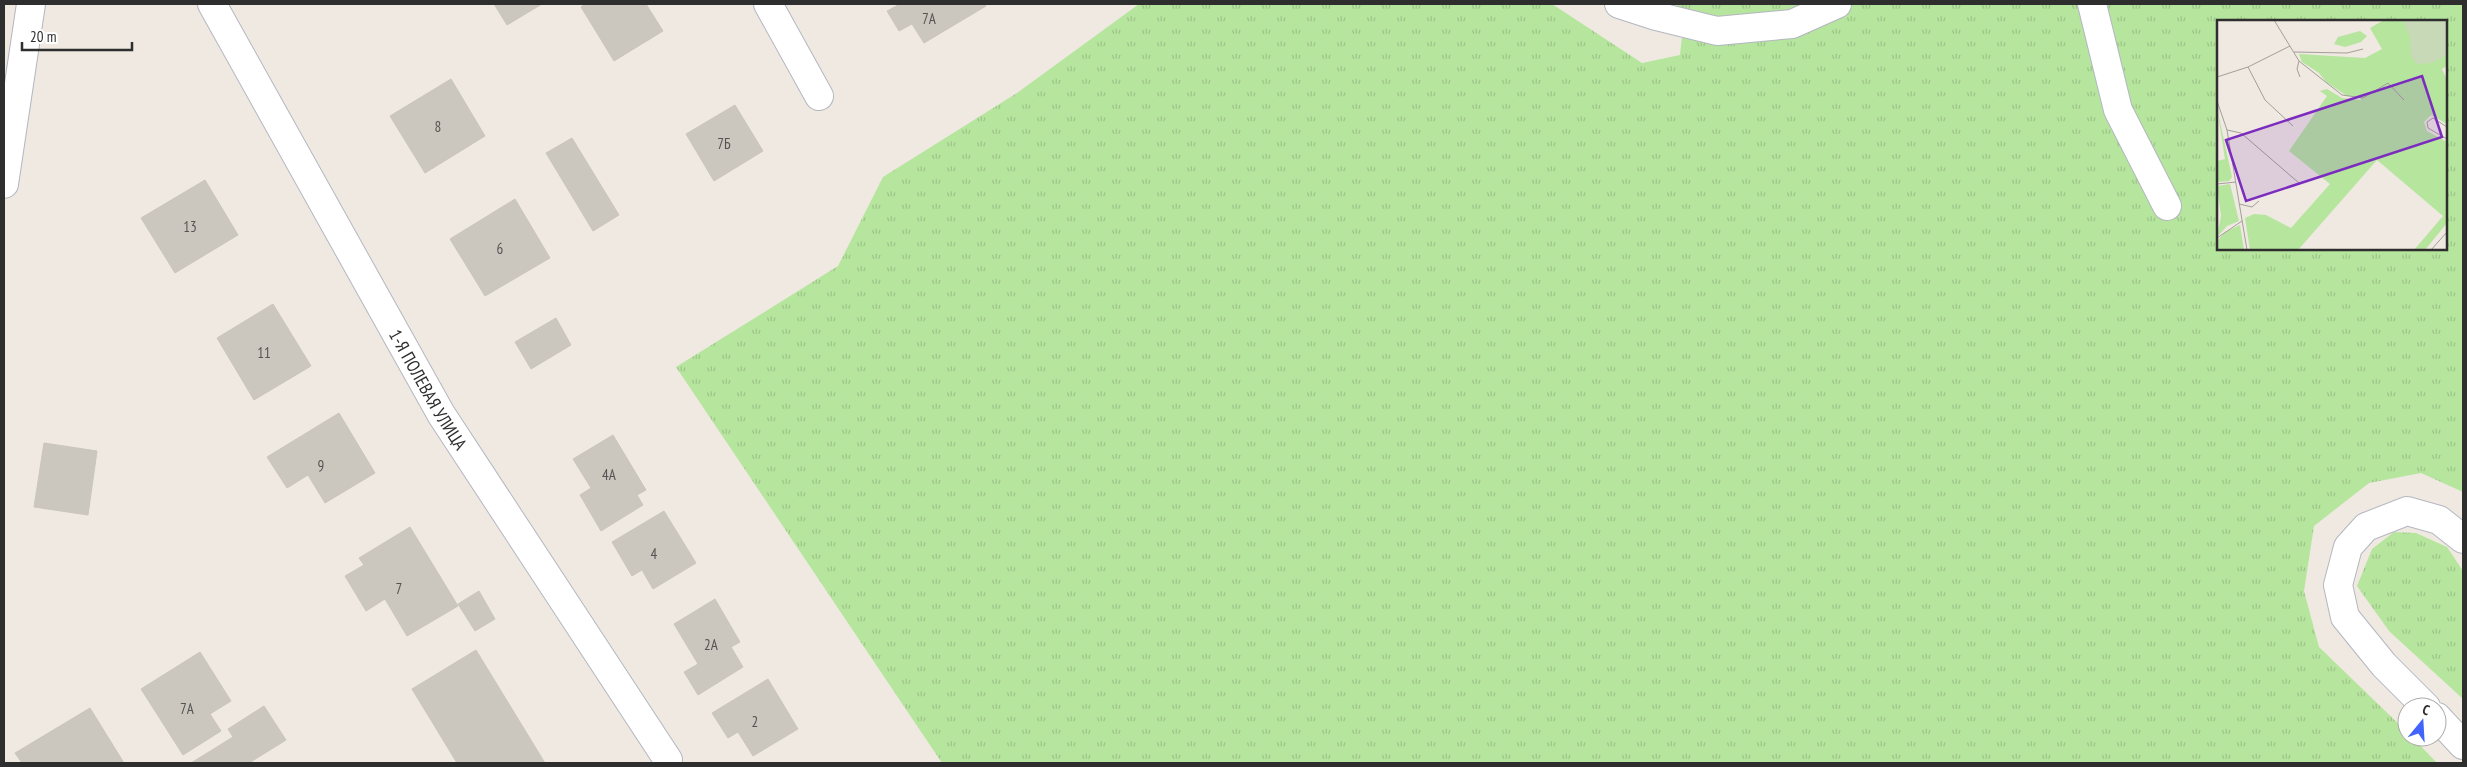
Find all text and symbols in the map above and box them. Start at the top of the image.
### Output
house number: 7А [922,9,937,28]
scale bar [22,20,132,52]
inset map [2217,20,2447,250]
text: 20 m [30,27,56,46]
house number: 8 [435,117,441,136]
house number: 7Б [717,134,731,153]
house number: 13 [183,217,197,236]
house number: 6 [497,239,504,258]
street label: 1-Я ПОЛЕВАЯ УЛИЦА [384,325,473,454]
house number: 11 [257,343,271,362]
house number: 9 [318,456,324,475]
house number: 4А [602,465,617,484]
house number: 4 [651,544,658,563]
house number: 7 [396,579,402,598]
house number: 2А [704,635,719,654]
north arrow [2397,697,2447,747]
house number: 7А [180,699,195,718]
text: С [2420,700,2432,719]
house number: 2 [752,712,758,731]

